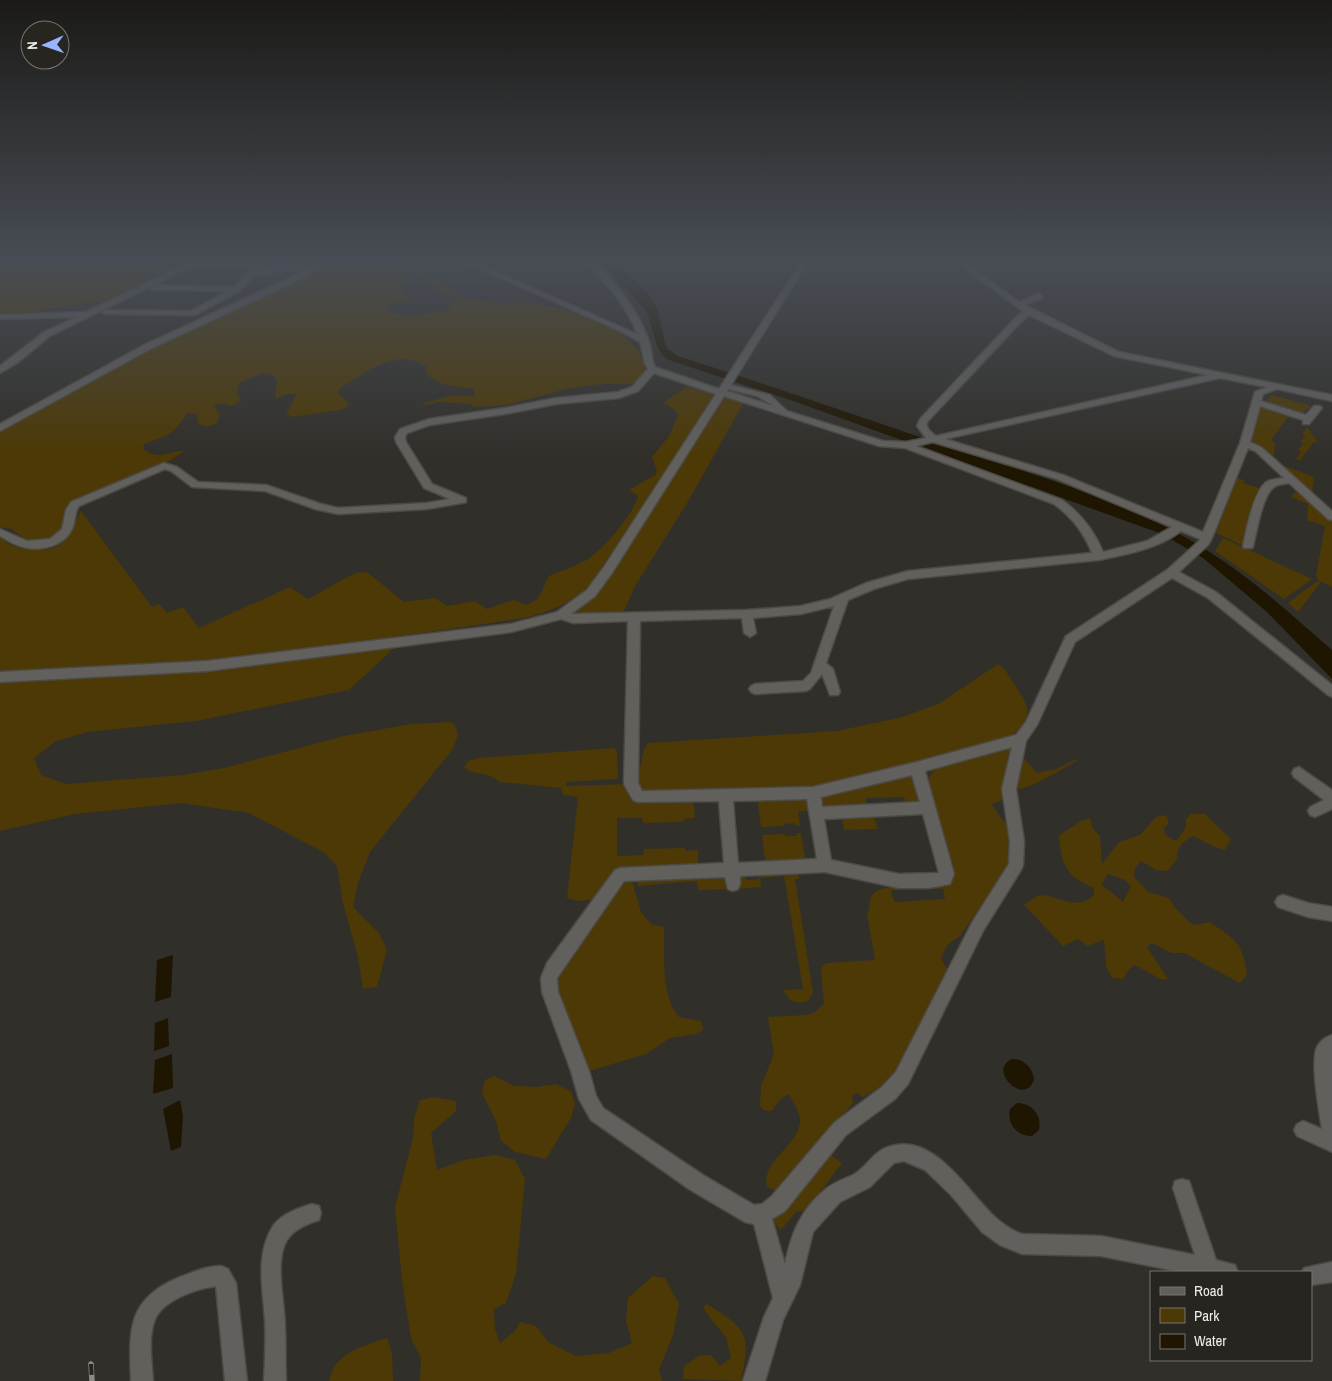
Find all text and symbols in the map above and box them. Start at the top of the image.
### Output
north arrow [20,20,70,70]
text: N [23,41,41,50]
legend [1150,1271,1312,1361]
text: Road [1194,1280,1223,1301]
text: Park [1194,1305,1220,1326]
text: Water [1194,1330,1226,1351]

